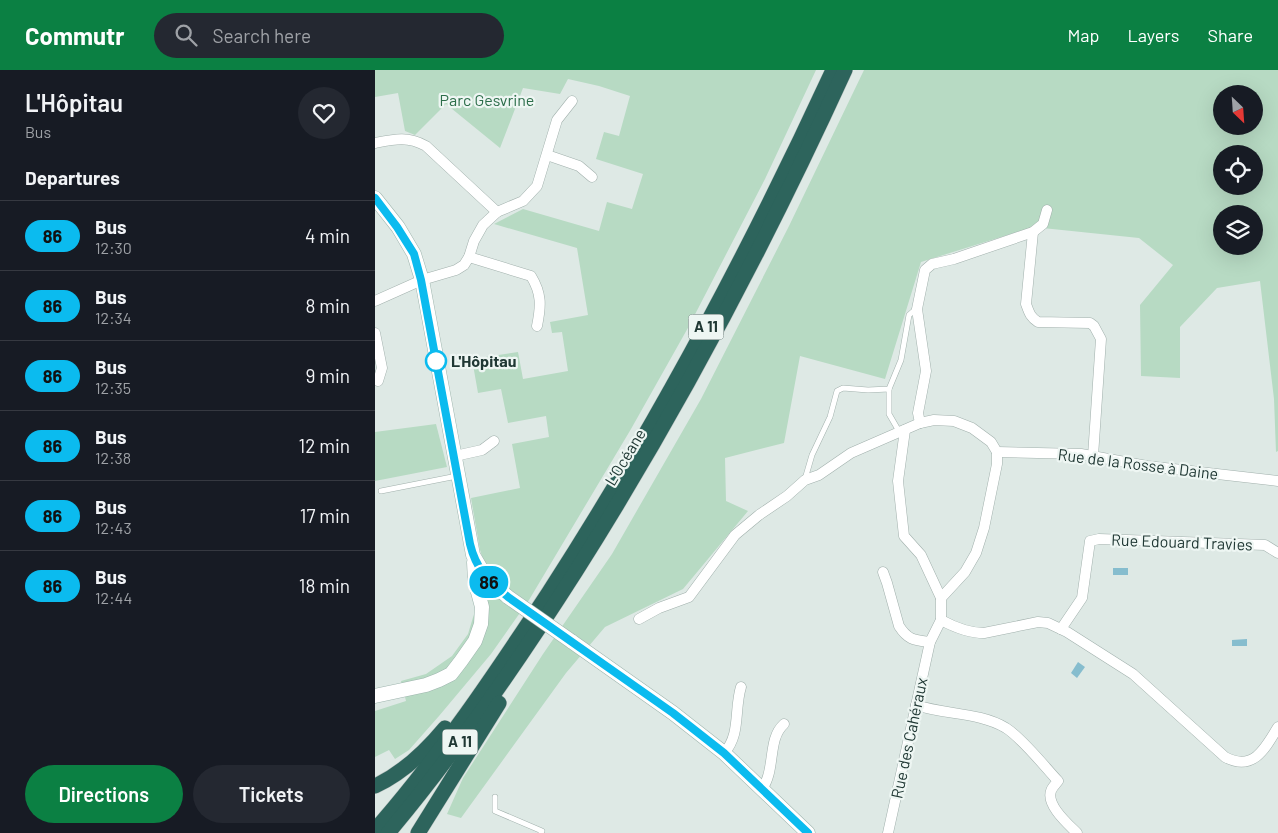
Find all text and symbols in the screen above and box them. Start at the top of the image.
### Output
search box [154,13,504,58]
text: Commutr [25,21,124,50]
icon: search [172,21,200,49]
text: Search here [212,24,311,47]
text: Map [1067,24,1099,46]
text: Layers [1127,24,1180,46]
text: Share [1208,24,1253,46]
north arrow [1213,85,1263,135]
map controls [1213,85,1263,255]
button: heart [298,87,350,139]
text: L'Hôpitau [25,88,123,117]
park label: Parc Gesvrine [440,90,534,109]
text: Bus [25,122,51,141]
button: locate [1213,145,1263,195]
text: Departures [25,166,120,189]
button: layers [1213,205,1263,255]
text: Bus [95,215,127,238]
text: 4 min [305,224,350,247]
text: 86 [43,225,62,247]
text: 12:30 [95,238,132,257]
text: Bus [95,285,127,308]
text: 8 min [306,294,350,317]
text: 86 [43,295,62,317]
text: 12:34 [95,308,132,327]
road number: A 11 [689,314,723,340]
marker: L'Hôpitau [425,350,447,372]
place label: L'Hôpitau [451,351,517,370]
text: Bus [95,355,127,378]
text: 9 min [306,364,350,387]
text: 86 [43,365,62,387]
text: 12:35 [95,378,131,397]
text: Bus [95,425,127,448]
street label: L’Océane [600,425,649,489]
text: 12 min [299,434,350,457]
text: 86 [43,435,62,457]
street label: Rue de la Rosse à Daine [1057,444,1219,483]
text: 12:38 [95,448,131,467]
text: Bus [95,495,127,518]
text: 17 min [300,504,350,527]
text: 86 [43,505,62,527]
text: 12:43 [95,518,132,537]
street label: Rue Edouard Travies [1111,530,1253,553]
text: Bus [95,565,127,588]
line badge: 86 [467,566,511,598]
text: 86 [479,571,499,593]
text: 18 min [299,574,350,597]
text: 86 [43,575,62,597]
text: 12:44 [95,588,132,607]
street label: Rue des Cahéraux [886,675,931,800]
road number: A 11 [443,730,477,754]
button: Directions [25,765,183,823]
button: Tickets [193,765,350,823]

